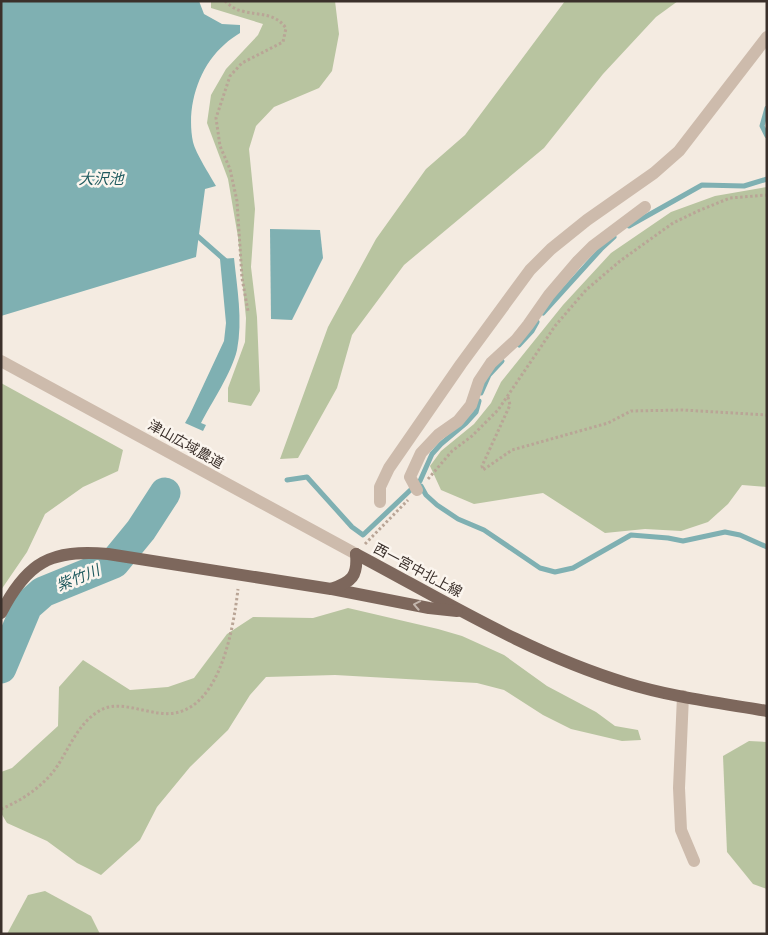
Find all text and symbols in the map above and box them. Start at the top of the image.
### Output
water label: 大沢池 [78,170,125,187]
street label: 津山広域農道 [145,417,227,471]
street label: 西一宮中北上線 [371,540,465,600]
water label: 紫竹川 [54,560,104,594]
one-way arrow [412,601,421,611]

